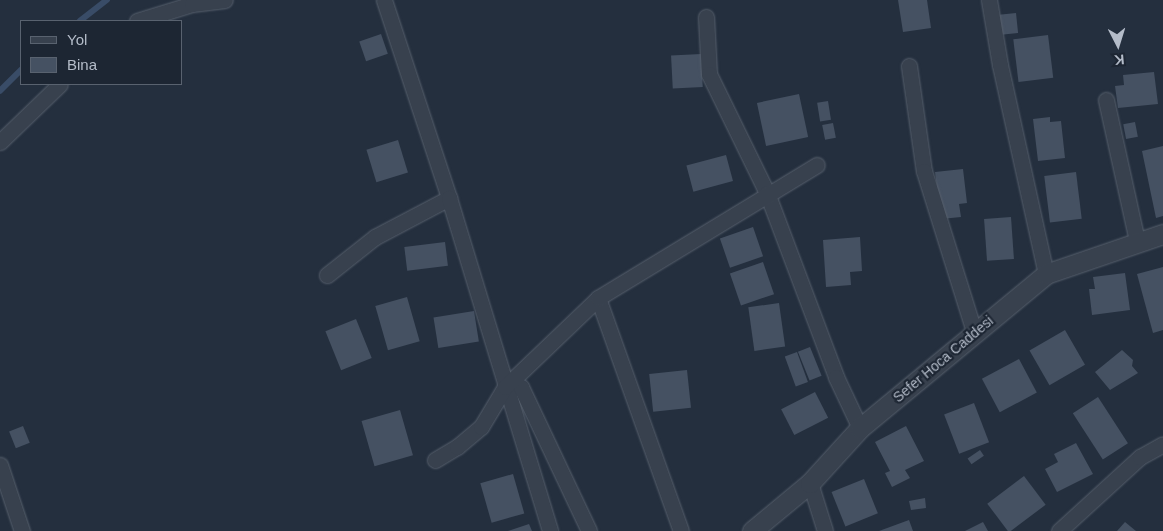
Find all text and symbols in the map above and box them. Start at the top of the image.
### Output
legend [20,20,182,85]
north arrow [1093,20,1143,70]
text: Yol [67,31,87,48]
text: K [1114,52,1125,68]
text: Bina [67,56,97,73]
street label: Sefer Hoca Caddesi [890,312,996,406]

